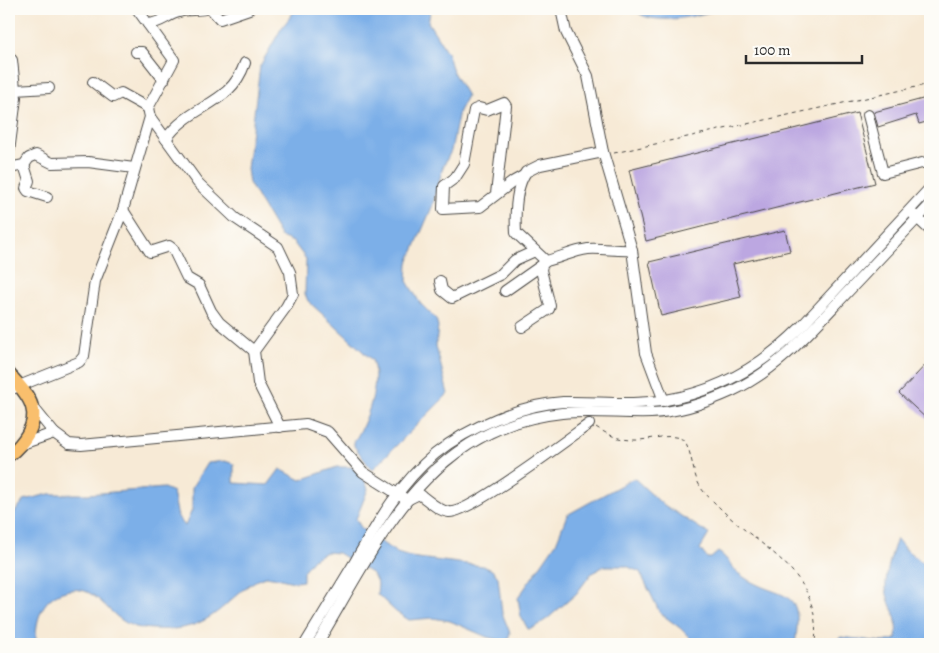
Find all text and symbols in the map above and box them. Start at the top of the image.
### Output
scale bar [746,32,863,64]
text: 100 m [754,40,791,60]

